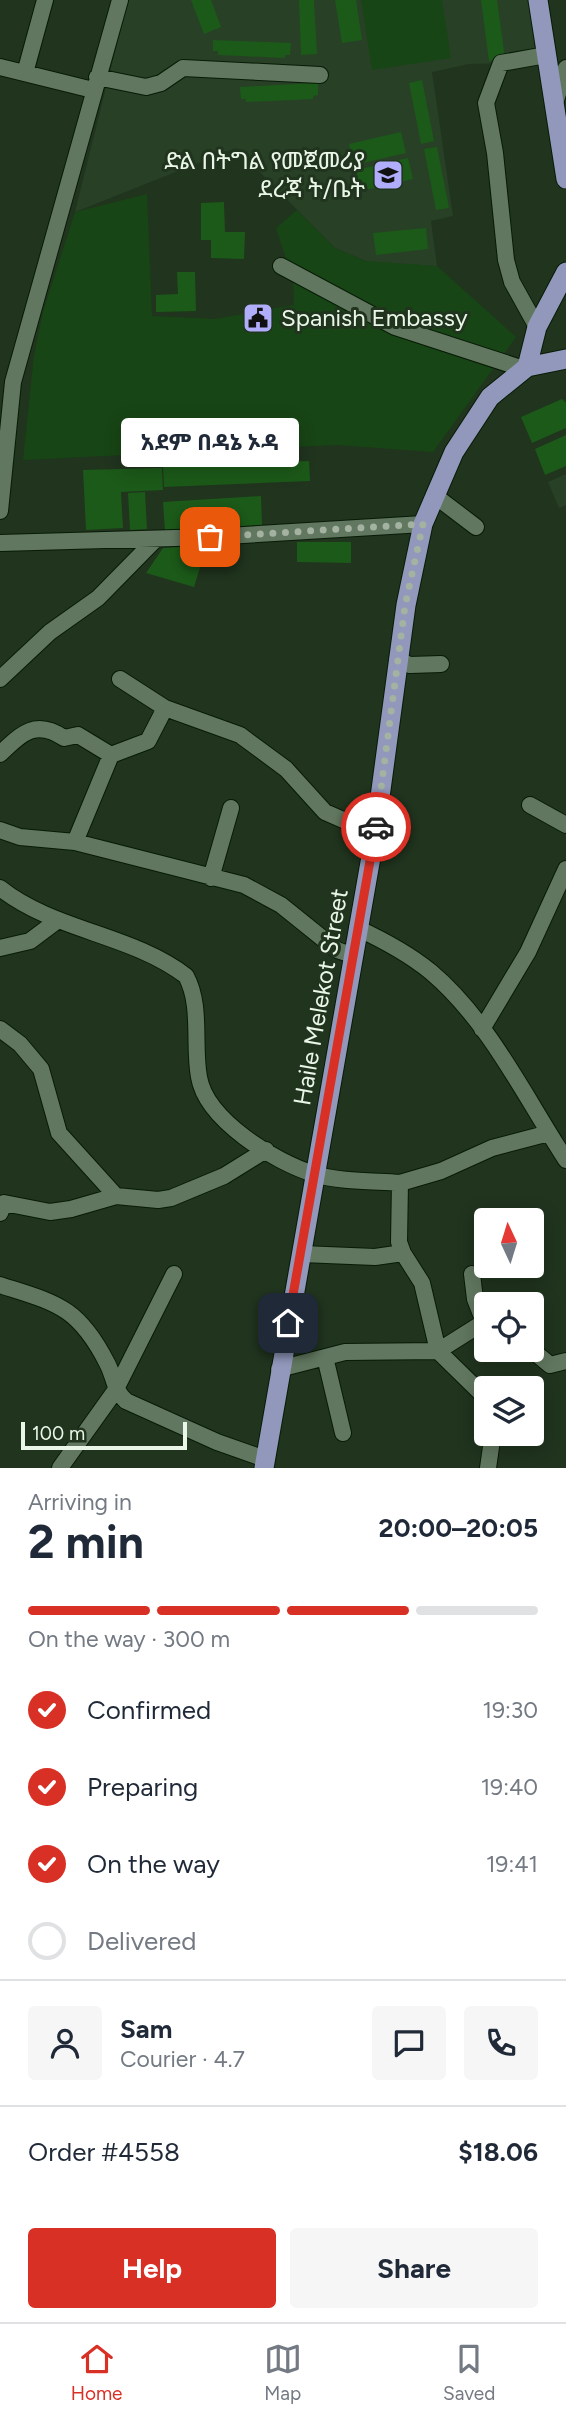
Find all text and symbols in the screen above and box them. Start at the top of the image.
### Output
place label: ድል በትግል የመጀመሪያ ደረጃ ት/ቤት [164,146,366,203]
school or university icon: ድል በትግል የመጀመሪያ ደረጃ ት/ቤት [371,158,405,192]
public building icon: Spanish Embassy [241,301,275,335]
place label: Spanish Embassy [281,303,468,332]
callout: አደም በዳኔ ኦዳ [121,418,299,467]
text: አደም በዳኔ ኦዳ [140,428,280,456]
pin [180,507,240,567]
icon: bag [191,518,229,556]
courier [341,792,411,862]
icon: car [357,808,395,846]
street label: Haile Melekot Street [287,886,354,1107]
north arrow [474,1208,544,1278]
map controls [474,1208,544,1446]
button: locate [474,1292,544,1362]
pin [258,1293,318,1353]
icon: home [269,1304,307,1342]
button: layers [474,1376,544,1446]
scale bar [21,1419,187,1451]
text: 100 m [32,1422,85,1445]
text: Arriving in [28,1488,132,1516]
text: 20:00–20:05 [379,1512,538,1544]
text: 2 min [28,1514,144,1570]
text: On the way · 300 m [28,1625,230,1653]
icon: check [28,1691,66,1729]
text: Confirmed [87,1694,211,1726]
text: 19:30 [482,1696,538,1724]
icon: check [28,1768,66,1806]
text: Preparing [87,1771,198,1803]
text: 19:40 [481,1773,538,1801]
icon: check [28,1845,66,1883]
text: On the way [87,1848,220,1880]
text: 19:41 [486,1850,538,1878]
text: Delivered [87,1925,196,1957]
button: person [28,2006,102,2080]
button: chat [372,2006,446,2080]
button: phone [464,2006,538,2080]
text: Sam [120,2013,172,2045]
text: Courier · 4.7 [120,2045,245,2073]
text: Order #4558 [28,2136,180,2168]
text: $18.06 [458,2136,538,2168]
button: Help [28,2228,276,2308]
button: Share [290,2228,538,2308]
tab: Home [71,2340,122,2405]
tab: Map [264,2340,302,2405]
tab: Saved [443,2340,495,2405]

